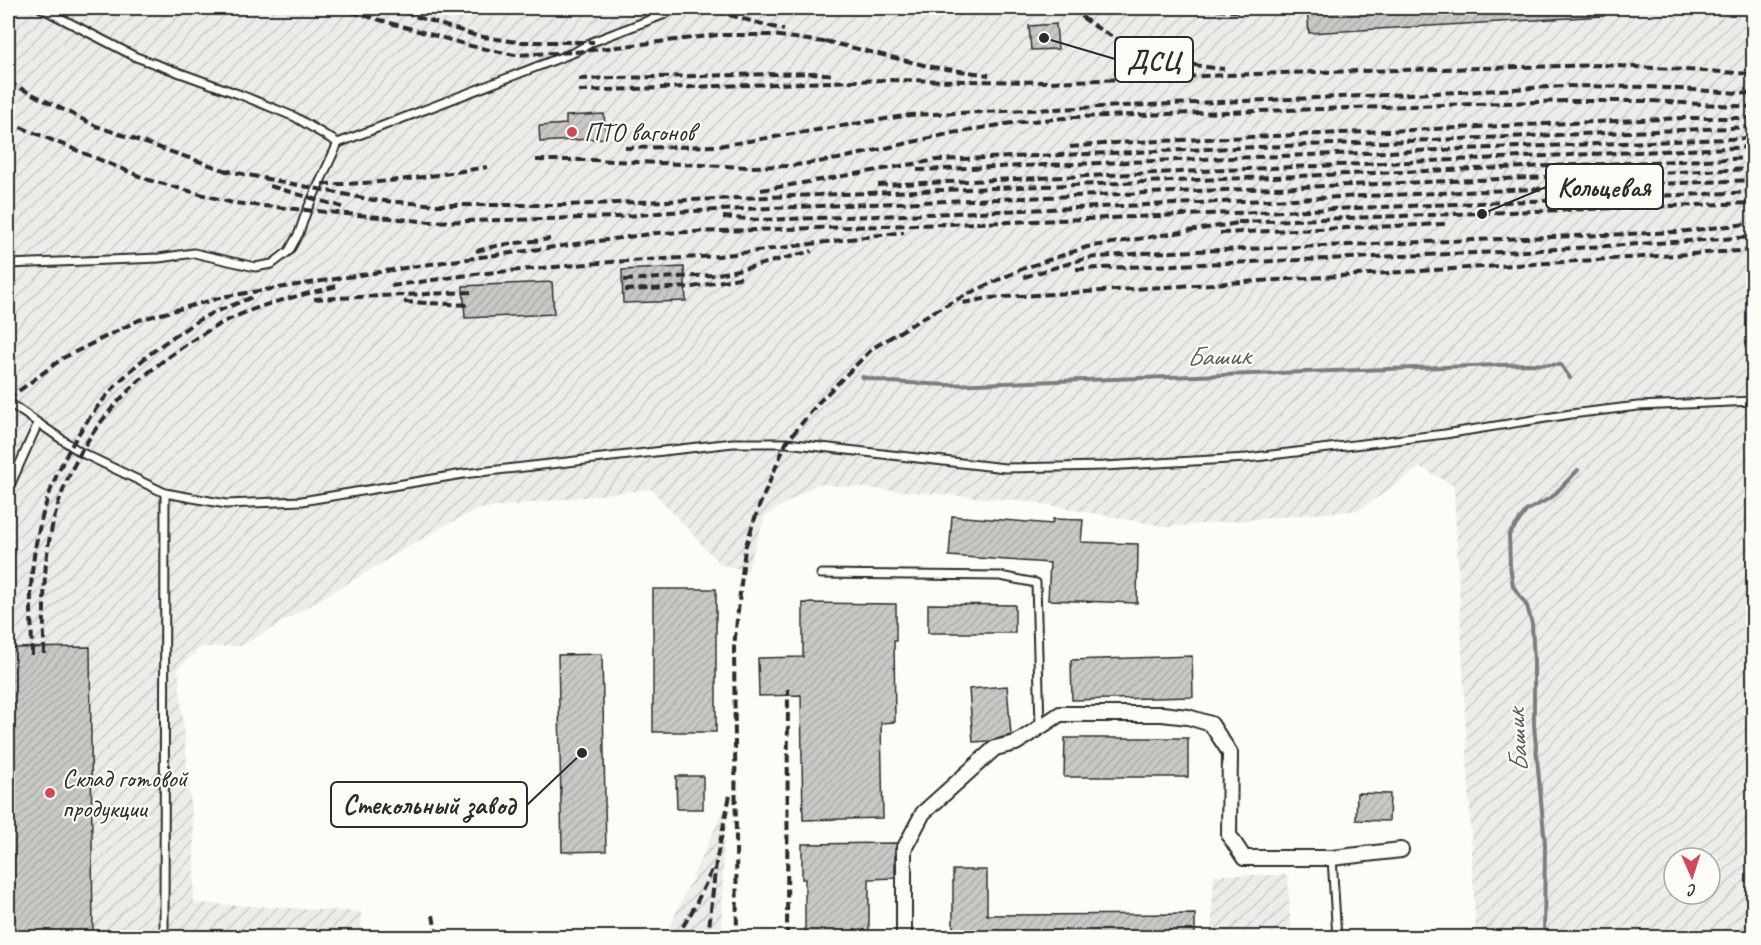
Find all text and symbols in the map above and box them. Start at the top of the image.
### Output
callout: ДСЦ [1115,37,1193,82]
text: ДСЦ [1127,43,1184,77]
place label: ПТО вагонов [584,116,700,149]
marker: ПТО вагонов [565,125,579,139]
callout: Кольцевая [1546,164,1663,209]
text: Кольцевая [1558,170,1652,204]
water label: Башик [1186,338,1254,374]
water label: Башик [1498,704,1536,774]
place label: Склад готовой продукции [62,762,189,825]
callout: Стекольный завод [331,782,527,827]
marker: Склад готовой продукции [43,786,57,800]
text: Стекольный завод [343,788,517,823]
north arrow [1662,846,1722,906]
text: С [1686,880,1697,900]

